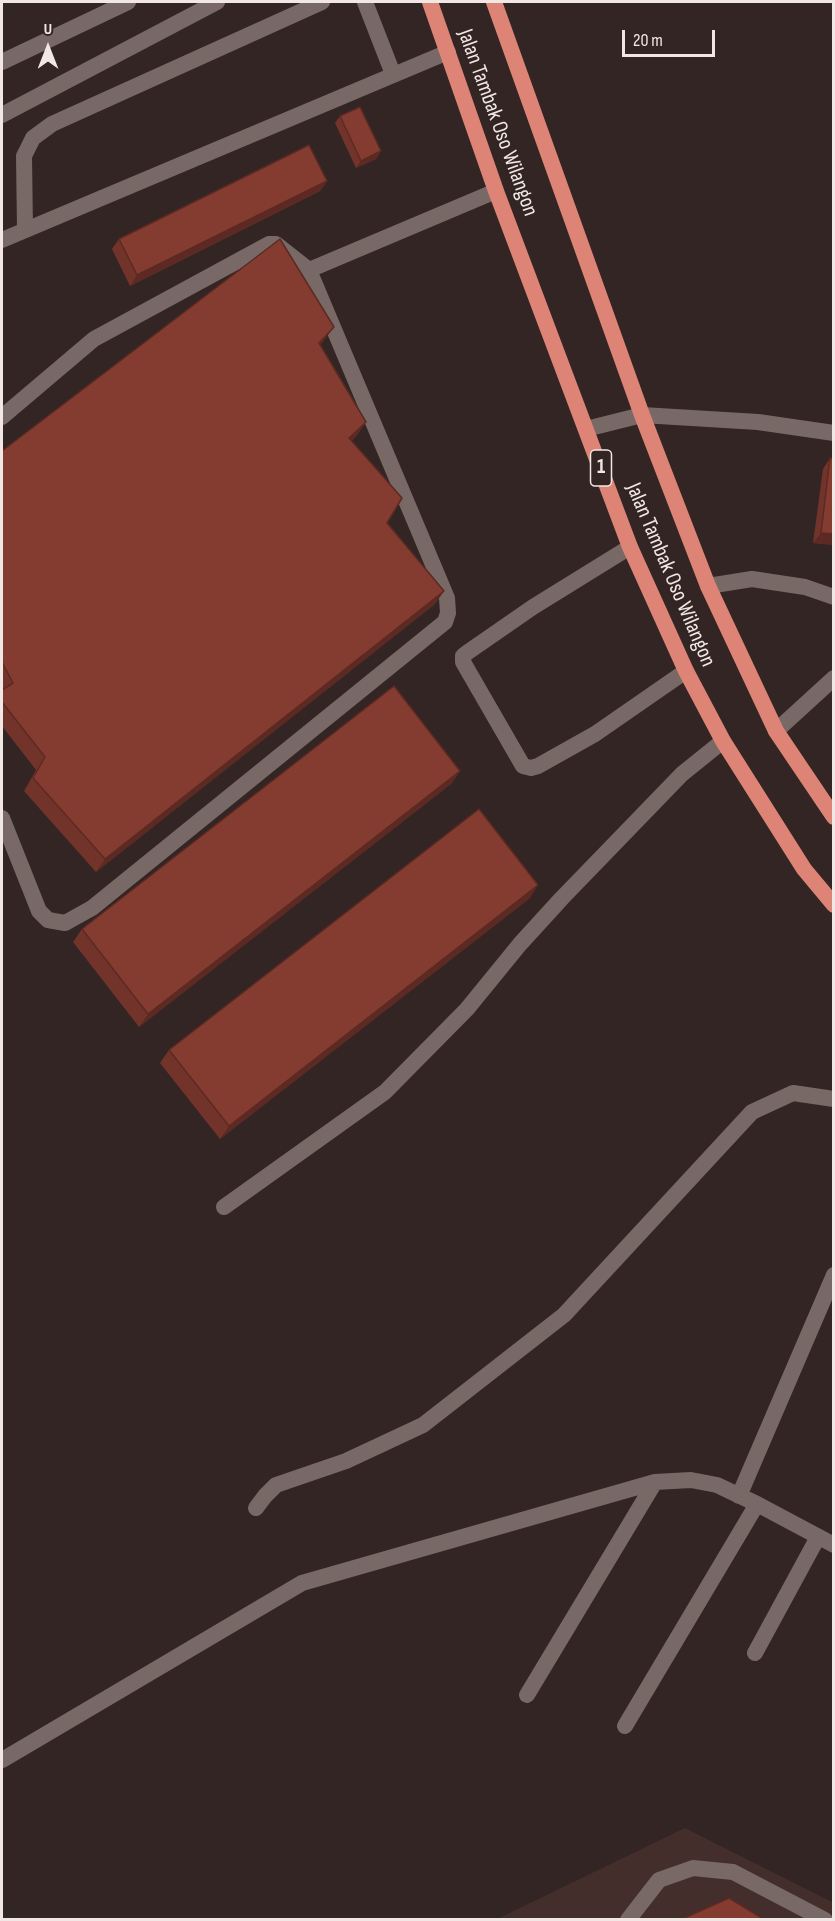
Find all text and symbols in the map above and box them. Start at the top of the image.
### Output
north arrow [18,18,78,78]
scale bar [625,18,718,56]
text: U [44,20,52,39]
street label: Jalan Tambak Oso Wilangon [451,26,543,220]
text: 20 m [633,30,663,51]
road number: 1 [590,450,612,486]
street label: Jalan Tambak Oso Wilangon [619,479,721,671]

